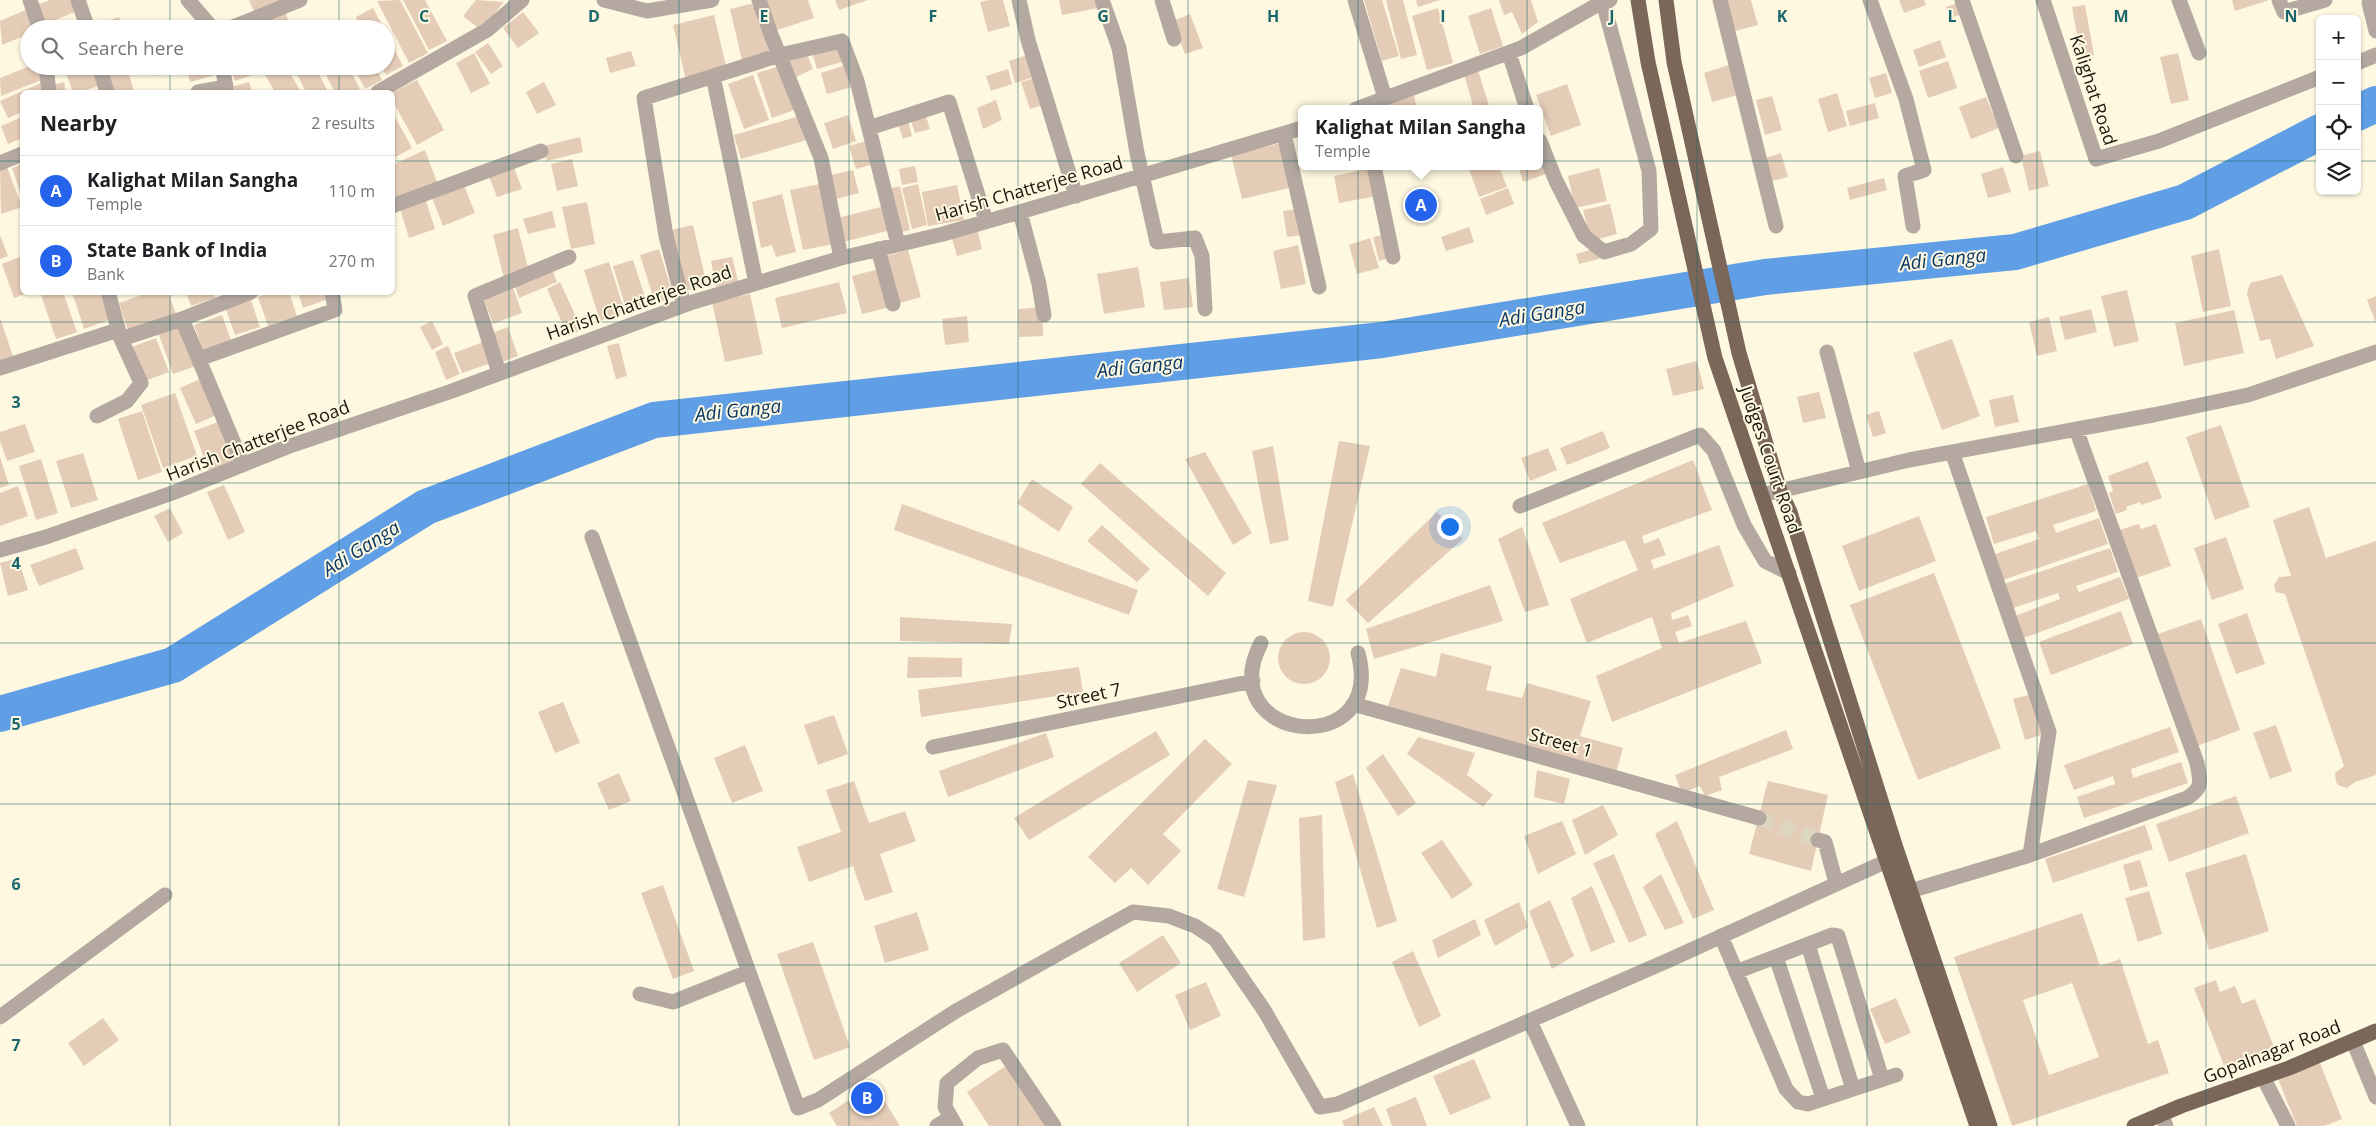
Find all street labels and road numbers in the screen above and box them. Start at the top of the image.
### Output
street label: Kalighat Road [2065,31,2123,148]
street label: Harish Chatterjee Road [932,150,1126,226]
street label: Harish Chatterjee Road [543,259,735,345]
street label: Judges Court Road [1734,381,1807,537]
street label: Harish Chatterjee Road [163,394,353,486]
street label: Street 7 [1054,677,1123,714]
street label: Street 1 [1527,722,1596,763]
street label: Gopalnagar Road [2200,1014,2344,1088]

